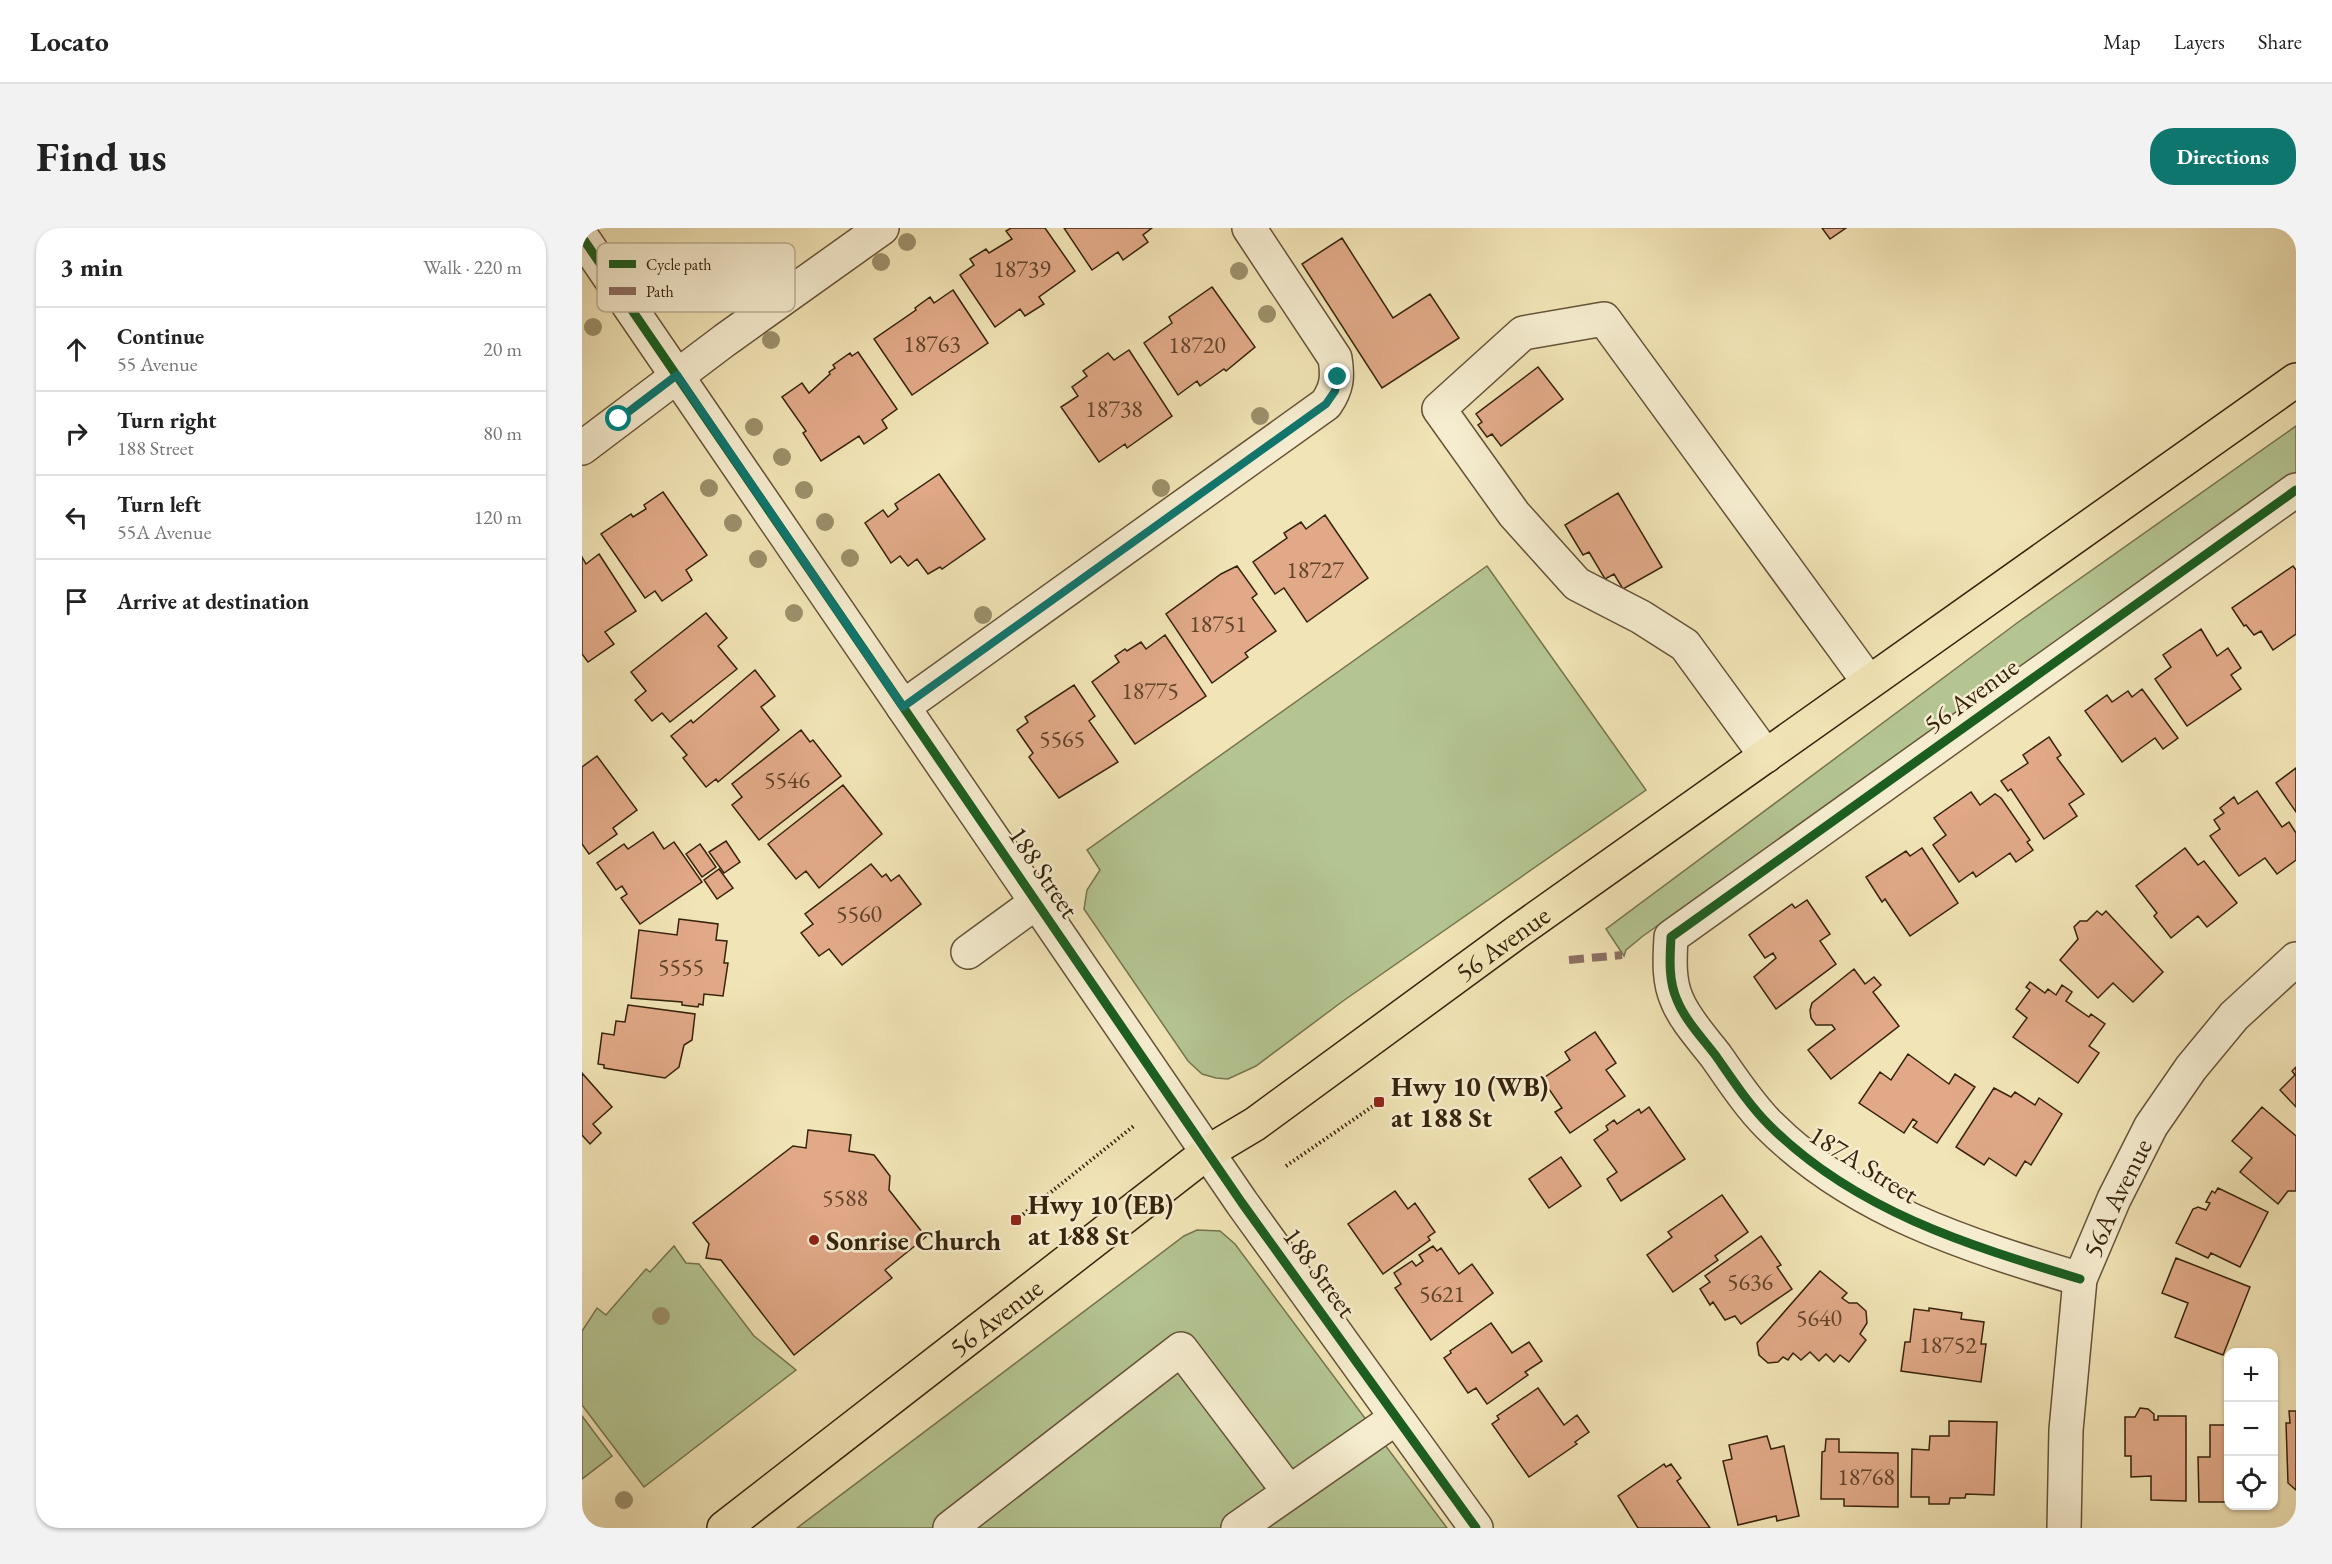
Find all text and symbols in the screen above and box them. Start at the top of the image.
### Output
text: Locato [30,23,109,59]
text: Map [2103,28,2141,55]
text: Layers [2174,28,2225,55]
text: Share [2258,28,2302,55]
button: Directions [2150,128,2296,185]
text: Find us [36,129,167,184]
legend [597,243,795,312]
text: 3 min [60,250,123,284]
house number: 18739 [993,253,1051,284]
text: Walk · 220 m [423,254,522,280]
text: Cycle path [646,254,711,275]
text: Path [646,281,674,302]
text: Continue [117,322,204,351]
house number: 18763 [903,328,961,359]
house number: 18720 [1168,329,1226,360]
icon: ahead [60,333,93,366]
text: 20 m [483,336,522,362]
text: 55 Avenue [117,351,198,377]
route end [1324,363,1350,389]
house number: 18738 [1085,393,1143,424]
route start [605,405,631,431]
text: Turn right [117,406,216,435]
icon: right [60,417,93,450]
text: 80 m [483,420,522,446]
text: 188 Street [117,435,194,461]
text: Turn left [117,490,201,519]
icon: left [60,501,93,534]
text: 120 m [474,504,522,530]
text: 55A Avenue [117,519,211,545]
house number: 18727 [1286,554,1344,585]
icon: arrive [60,585,93,618]
text: Arrive at destination [117,587,309,616]
house number: 18751 [1189,608,1247,639]
street label: 56 Avenue [1917,649,2025,741]
house number: 18775 [1121,675,1179,706]
house number: 5565 [1039,723,1085,754]
house number: 5546 [764,764,810,795]
street label: 188 Street [1001,819,1088,925]
street label: 56 Avenue [1448,897,1557,989]
house number: 5560 [836,898,882,929]
house number: 5555 [658,951,704,982]
place label: Hwy 10 (WB) at 188 St [1391,1069,1548,1135]
marker: Hwy 10 (WB) at 188 St [1372,1095,1386,1109]
street label: 187A Street [1803,1117,1926,1212]
street label: 56A Avenue [2074,1132,2160,1262]
house number: 5588 [822,1182,868,1213]
place label: Hwy 10 (EB) at 188 St [1028,1187,1173,1253]
marker: Hwy 10 (EB) at 188 St [1009,1213,1023,1227]
street label: 188 Street [1275,1220,1365,1325]
place label: Sonrise Church [826,1223,1001,1258]
marker: Sonrise Church [807,1233,821,1247]
house number: 5636 [1727,1266,1773,1297]
street label: 56 Avenue [942,1270,1049,1364]
house number: 5621 [1419,1278,1465,1309]
house number: 5640 [1796,1302,1842,1333]
house number: 18752 [1919,1329,1977,1360]
map controls [2224,1348,2278,1510]
button: + [2224,1348,2278,1402]
button: − [2224,1402,2278,1456]
button: locate [2224,1456,2278,1510]
house number: 18768 [1837,1461,1895,1492]

